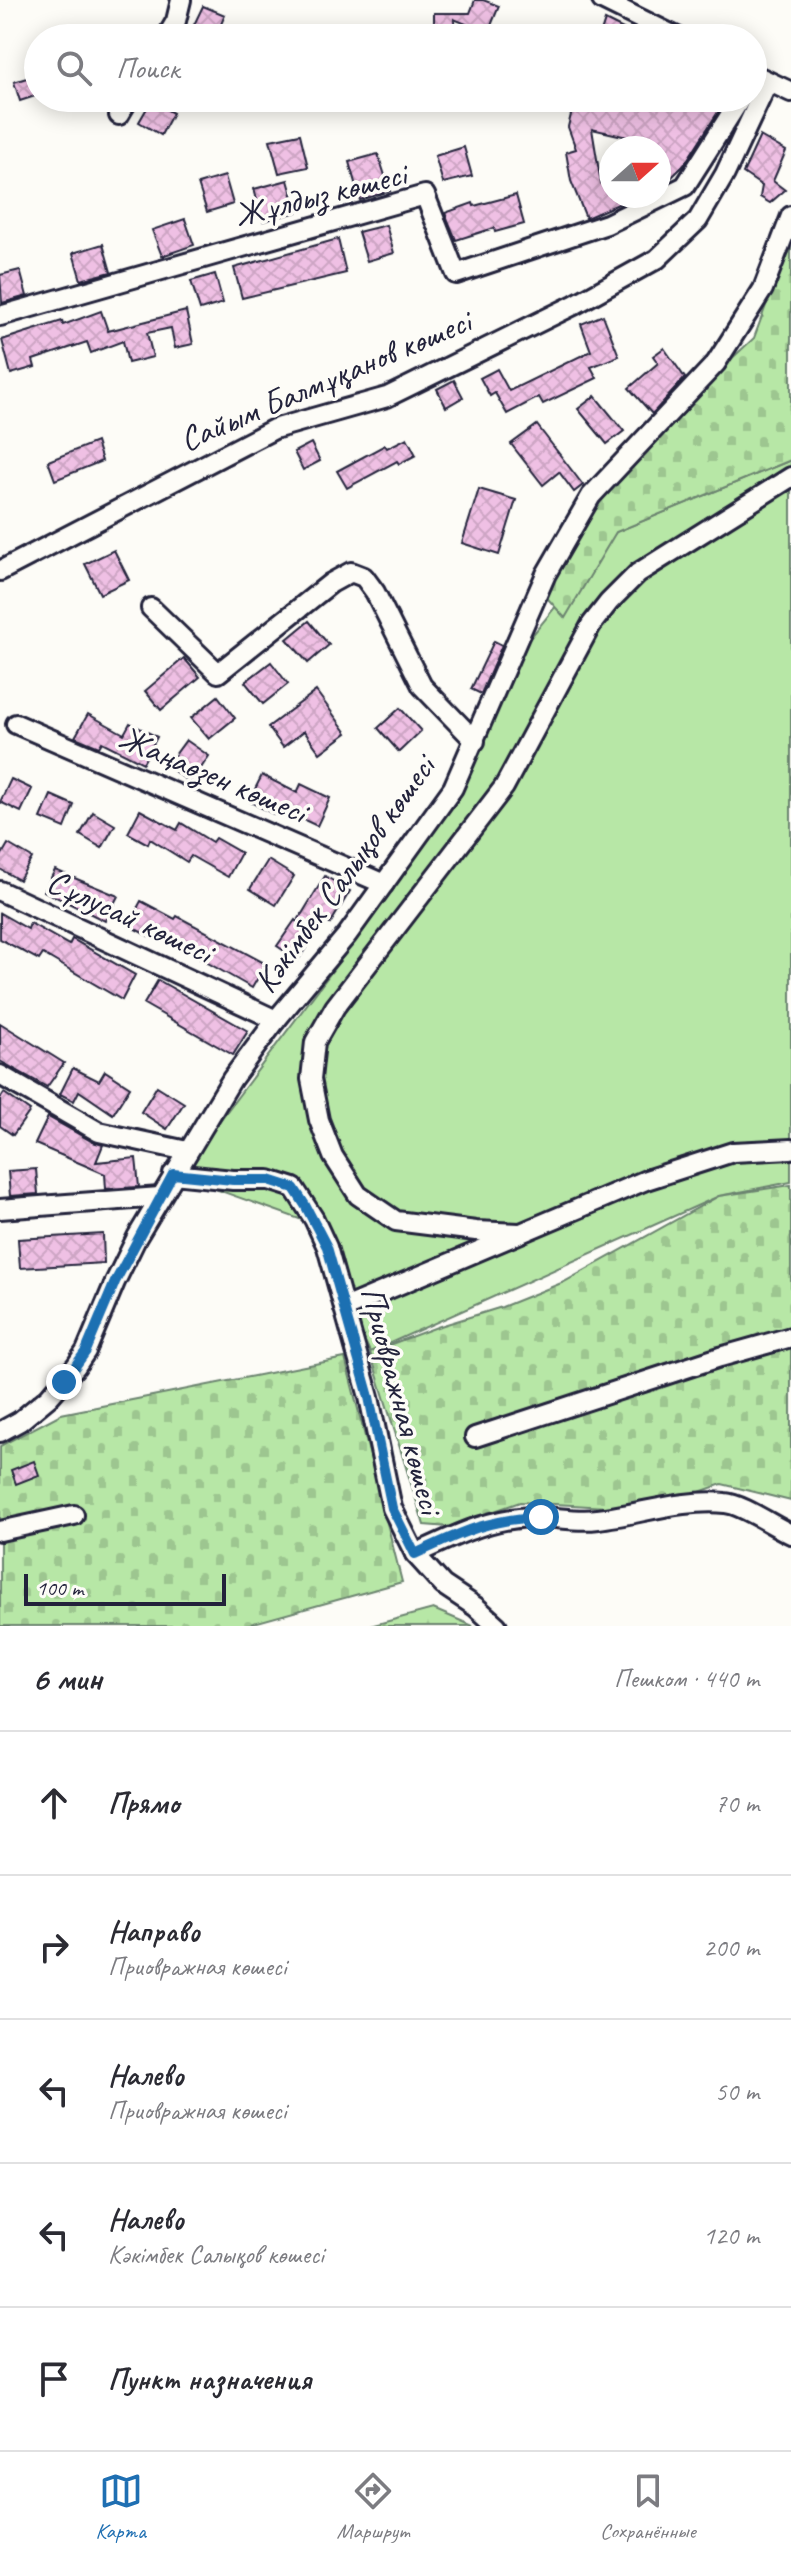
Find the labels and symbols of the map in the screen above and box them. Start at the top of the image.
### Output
north arrow [599,136,671,208]
street label: Жұлдыз көшесі [230,151,414,236]
street label: Сайым Балмұқанов көшесі [173,298,480,461]
street label: Жаңаөзен көшесі [113,715,316,834]
street label: Кәкімбек Салықов көшесі [244,744,447,1001]
street label: Сұлусай көшесі [41,859,223,974]
street label: Приовражная көшесі [351,1282,454,1522]
route end [46,1364,82,1400]
route start [523,1499,559,1535]
scale bar [24,1570,226,1606]

